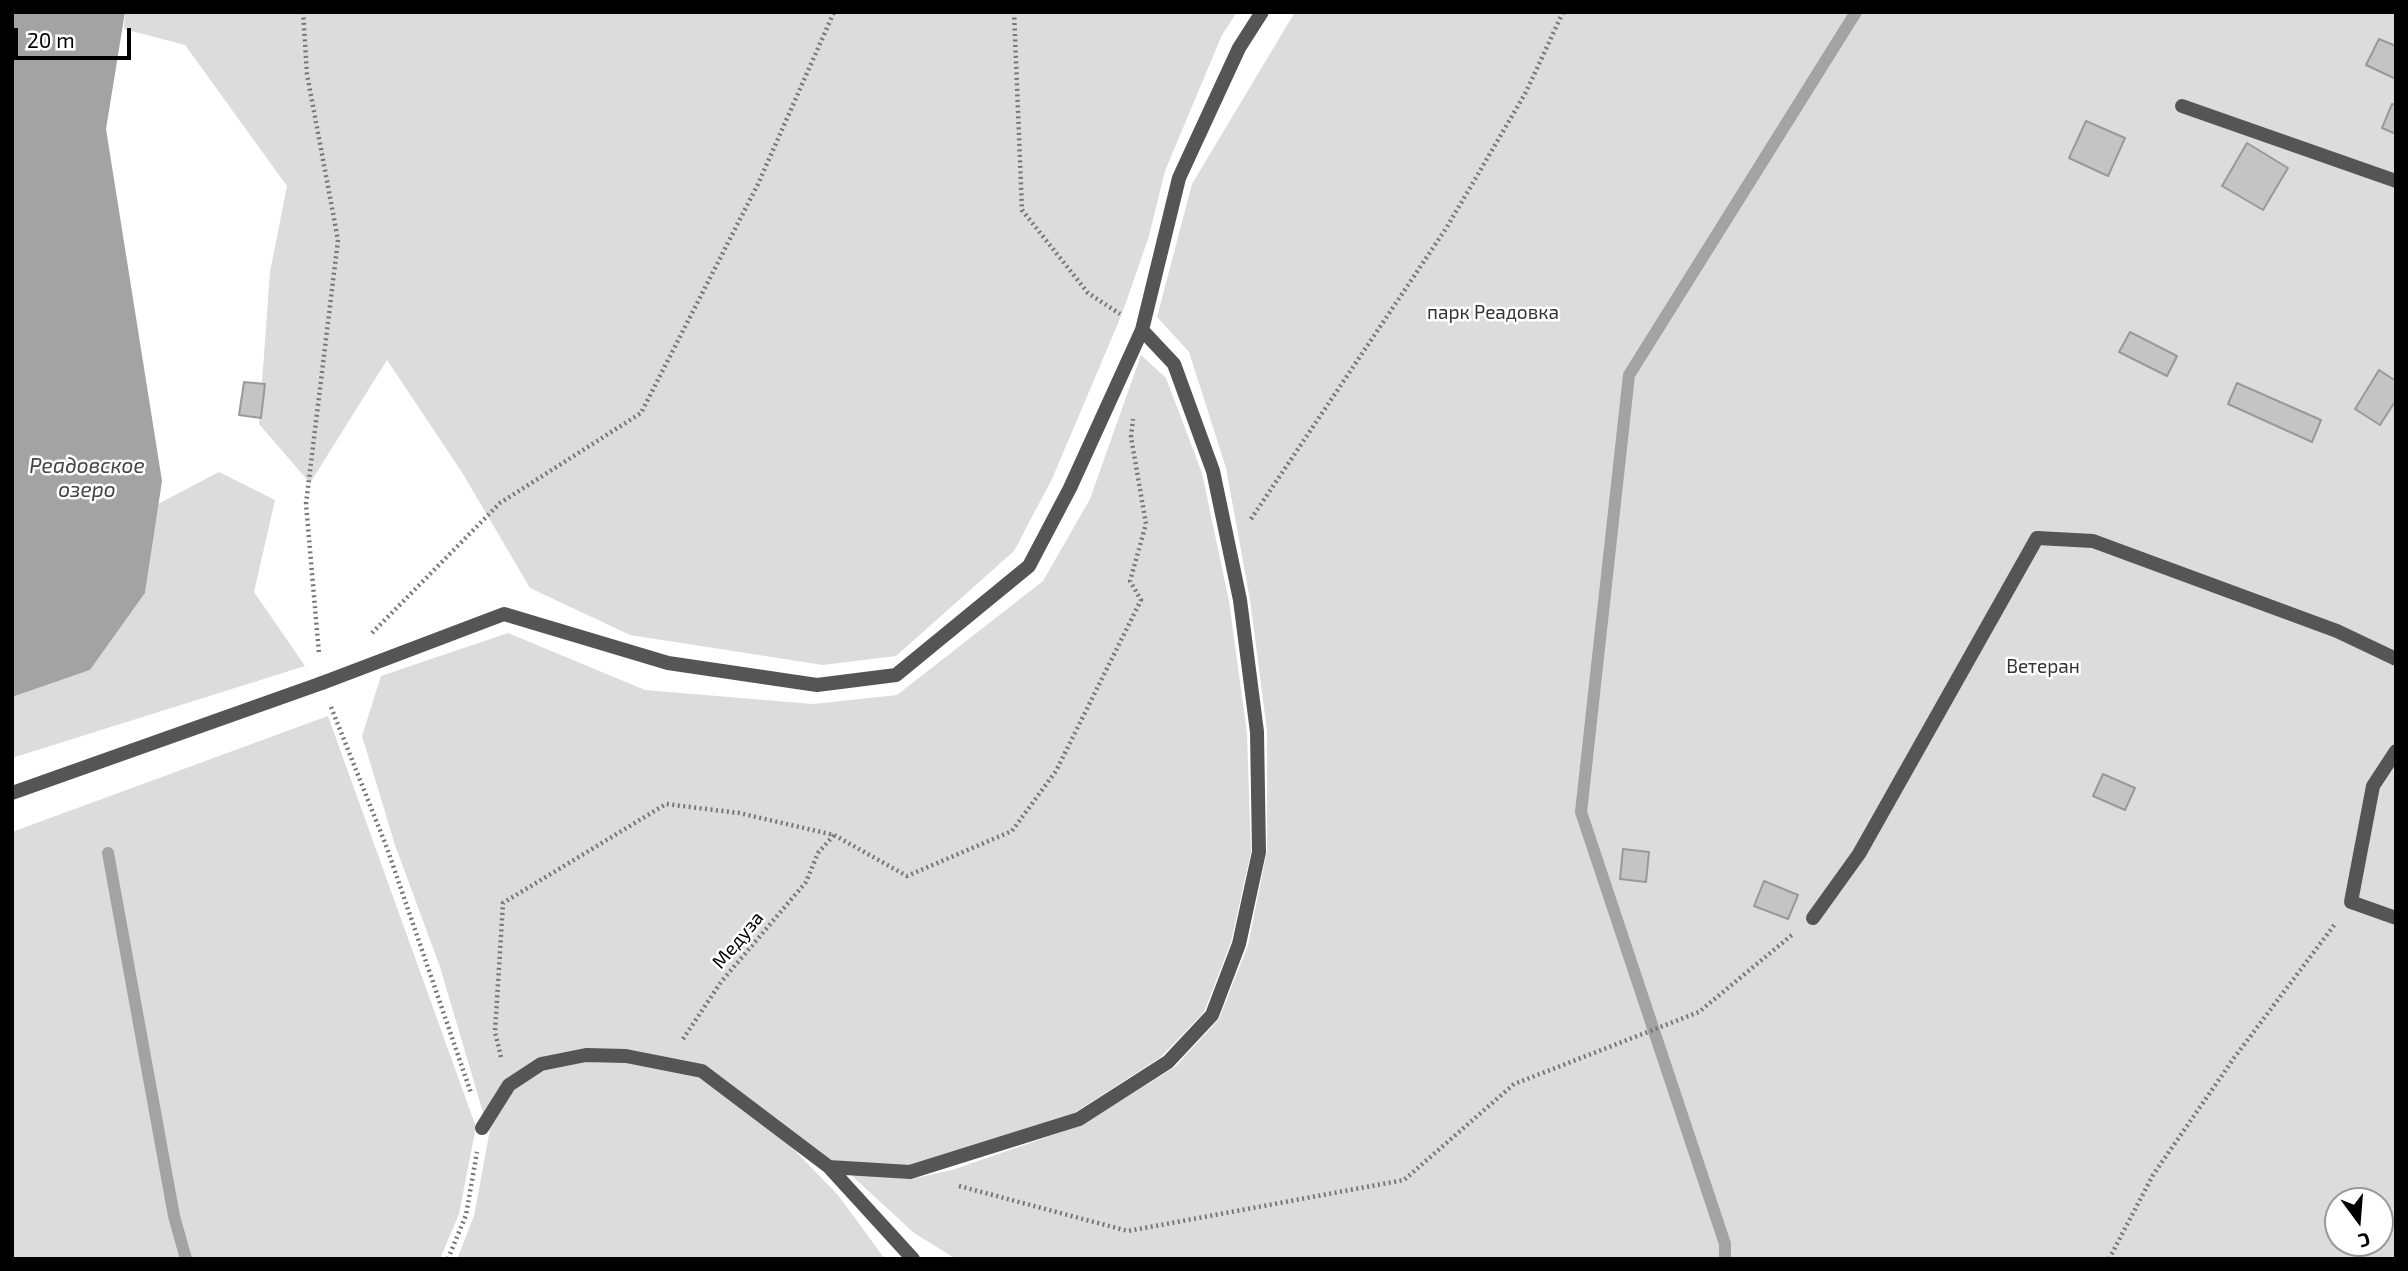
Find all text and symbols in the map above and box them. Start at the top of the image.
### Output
scale bar [18,14,135,58]
text: 20 m [27,27,75,52]
park label: парк Реадовка [1427,302,1559,324]
water label: Реадовское озеро [29,453,145,503]
park label: Ветеран [2006,656,2080,678]
street label: Медуза [707,907,769,973]
north arrow [2324,1187,2394,1257]
text: С [2356,1228,2373,1253]

